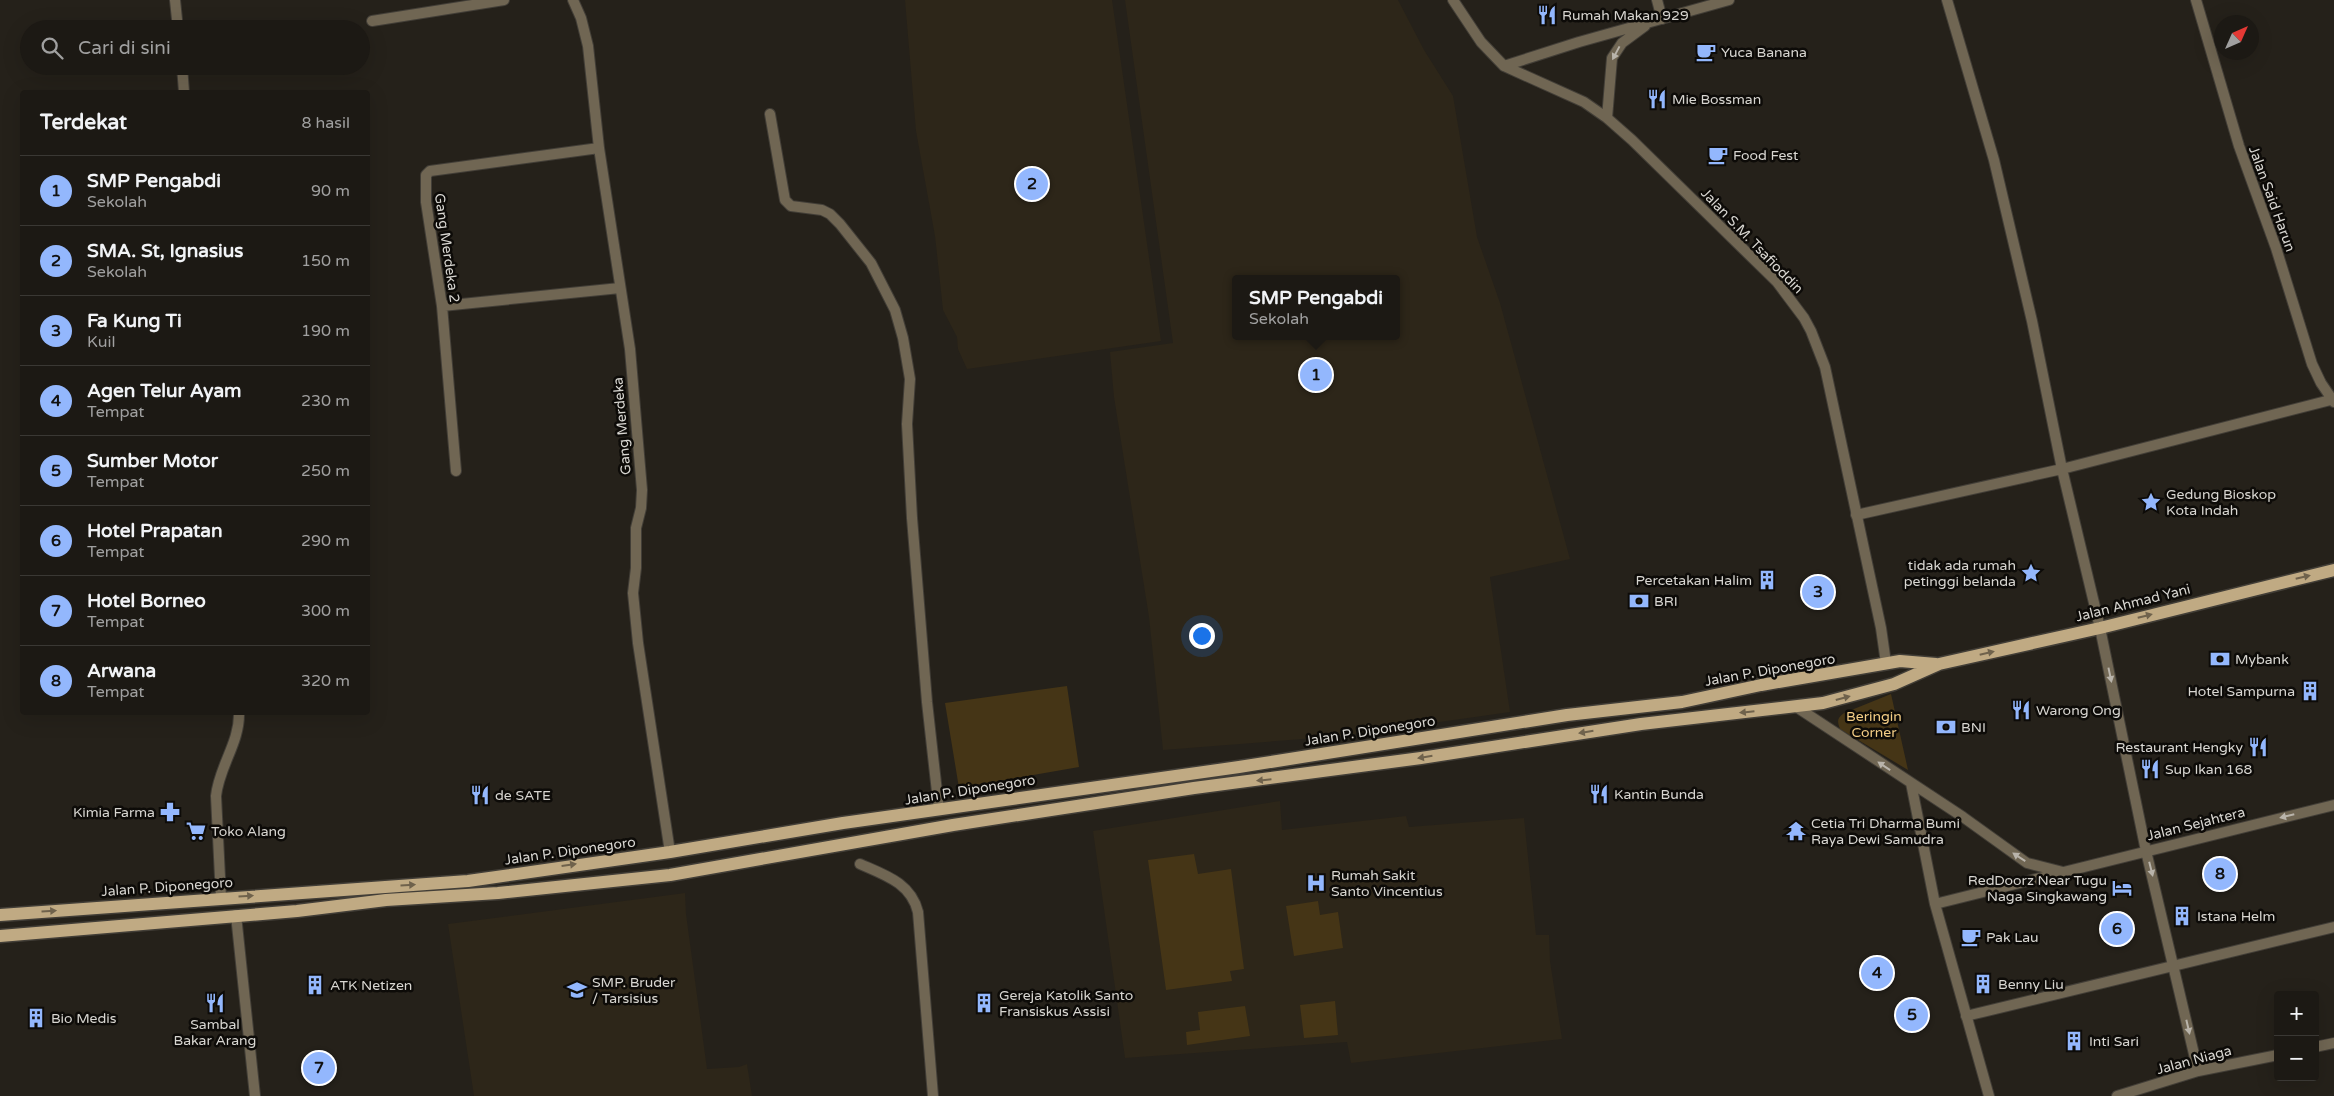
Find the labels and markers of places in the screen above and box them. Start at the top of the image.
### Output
restaurant icon: Rumah Makan 929 [1536,4,1558,26]
place label: Rumah Makan 929 [1562,7,1689,24]
cafe icon: Yuca Banana [1695,41,1717,63]
place label: Yuca Banana [1721,44,1807,61]
restaurant icon: Mie Bossman [1646,88,1668,110]
place label: Mie Bossman [1672,91,1761,108]
cafe icon: Food Fest [1707,144,1729,166]
place label: Food Fest [1733,147,1799,164]
pin: 2 [1016,165,1048,203]
pin: 1 [1300,356,1332,394]
place label: Gedung Bioskop Kota Indah [2166,486,2276,519]
place icon: Gedung Bioskop Kota Indah [2140,491,2162,513]
place label: tidak ada rumah petinggi belanda [1904,557,2016,590]
place icon: tidak ada rumah petinggi belanda [2020,562,2042,584]
building icon: Percetakan Halim [1756,569,1778,591]
place label: Percetakan Halim [1635,572,1752,589]
pin: 3 [1802,573,1834,611]
bank icon: BRI [1628,590,1650,612]
place label: BRI [1654,593,1678,610]
bank icon: Mybank [2209,648,2231,670]
place label: Mybank [2235,651,2289,668]
building icon: Hotel Sampurna [2299,680,2321,702]
place label: Hotel Sampurna [2187,683,2295,700]
restaurant icon: Warong Ong [2010,699,2032,721]
place label: Warong Ong [2036,702,2121,719]
bank icon: BNI [1935,716,1957,738]
place label: BNI [1961,719,1986,736]
restaurant icon: Restaurant Hengky [2247,736,2269,758]
place label: Restaurant Hengky [2115,739,2243,756]
restaurant icon: Sup Ikan 168 [2139,758,2161,780]
place label: Sup Ikan 168 [2165,761,2252,778]
restaurant icon: Kantin Bunda [1588,783,1610,805]
restaurant icon: de SATE [469,784,491,806]
place label: Kantin Bunda [1614,786,1704,803]
place label: de SATE [495,787,551,804]
pharmacy icon: Kimia Farma [159,801,181,823]
place label: Kimia Farma [73,804,155,821]
place label: Cetia Tri Dharma Bumi Raya Dewi Samudra [1811,815,1960,848]
supermarket icon: Toko Alang [185,820,207,842]
temple icon: Cetia Tri Dharma Bumi Raya Dewi Samudra [1785,820,1807,842]
place label: Toko Alang [211,823,286,840]
pin: 8 [2204,855,2236,893]
place label: Rumah Sakit Santo Vincentius [1331,867,1443,900]
hospital icon: Rumah Sakit Santo Vincentius [1305,872,1327,894]
place label: RedDoorz Near Tugu Naga Singkawang [1968,872,2107,905]
hotel icon: RedDoorz Near Tugu Naga Singkawang [2111,877,2133,899]
building icon: Istana Helm [2171,905,2193,927]
place label: Istana Helm [2197,908,2275,925]
pin: 6 [2101,910,2133,948]
cafe icon: Pak Lau [1960,926,1982,948]
place label: Pak Lau [1986,929,2039,946]
pin: 4 [1861,954,1893,992]
building icon: Benny Liu [1972,973,1994,995]
building icon: ATK Netizen [304,974,326,996]
place label: SMP. Bruder / Tarsisius [592,974,676,1007]
place label: Benny Liu [1998,976,2064,993]
place label: ATK Netizen [330,977,412,994]
school or university icon: SMP. Bruder / Tarsisius [566,979,588,1001]
place label: Gereja Katolik Santo Fransiskus Assisi [999,987,1133,1020]
restaurant icon: Sambal Bakar Arang [204,992,226,1014]
building icon: Gereja Katolik Santo Fransiskus Assisi [973,992,995,1014]
pin: 5 [1896,996,1928,1034]
building icon: Bio Medis [25,1007,47,1029]
place label: Bio Medis [51,1010,117,1027]
place label: Sambal Bakar Arang [174,1016,256,1049]
building icon: Inti Sari [2063,1030,2085,1052]
place label: Inti Sari [2089,1033,2139,1050]
pin: 7 [303,1049,335,1087]

